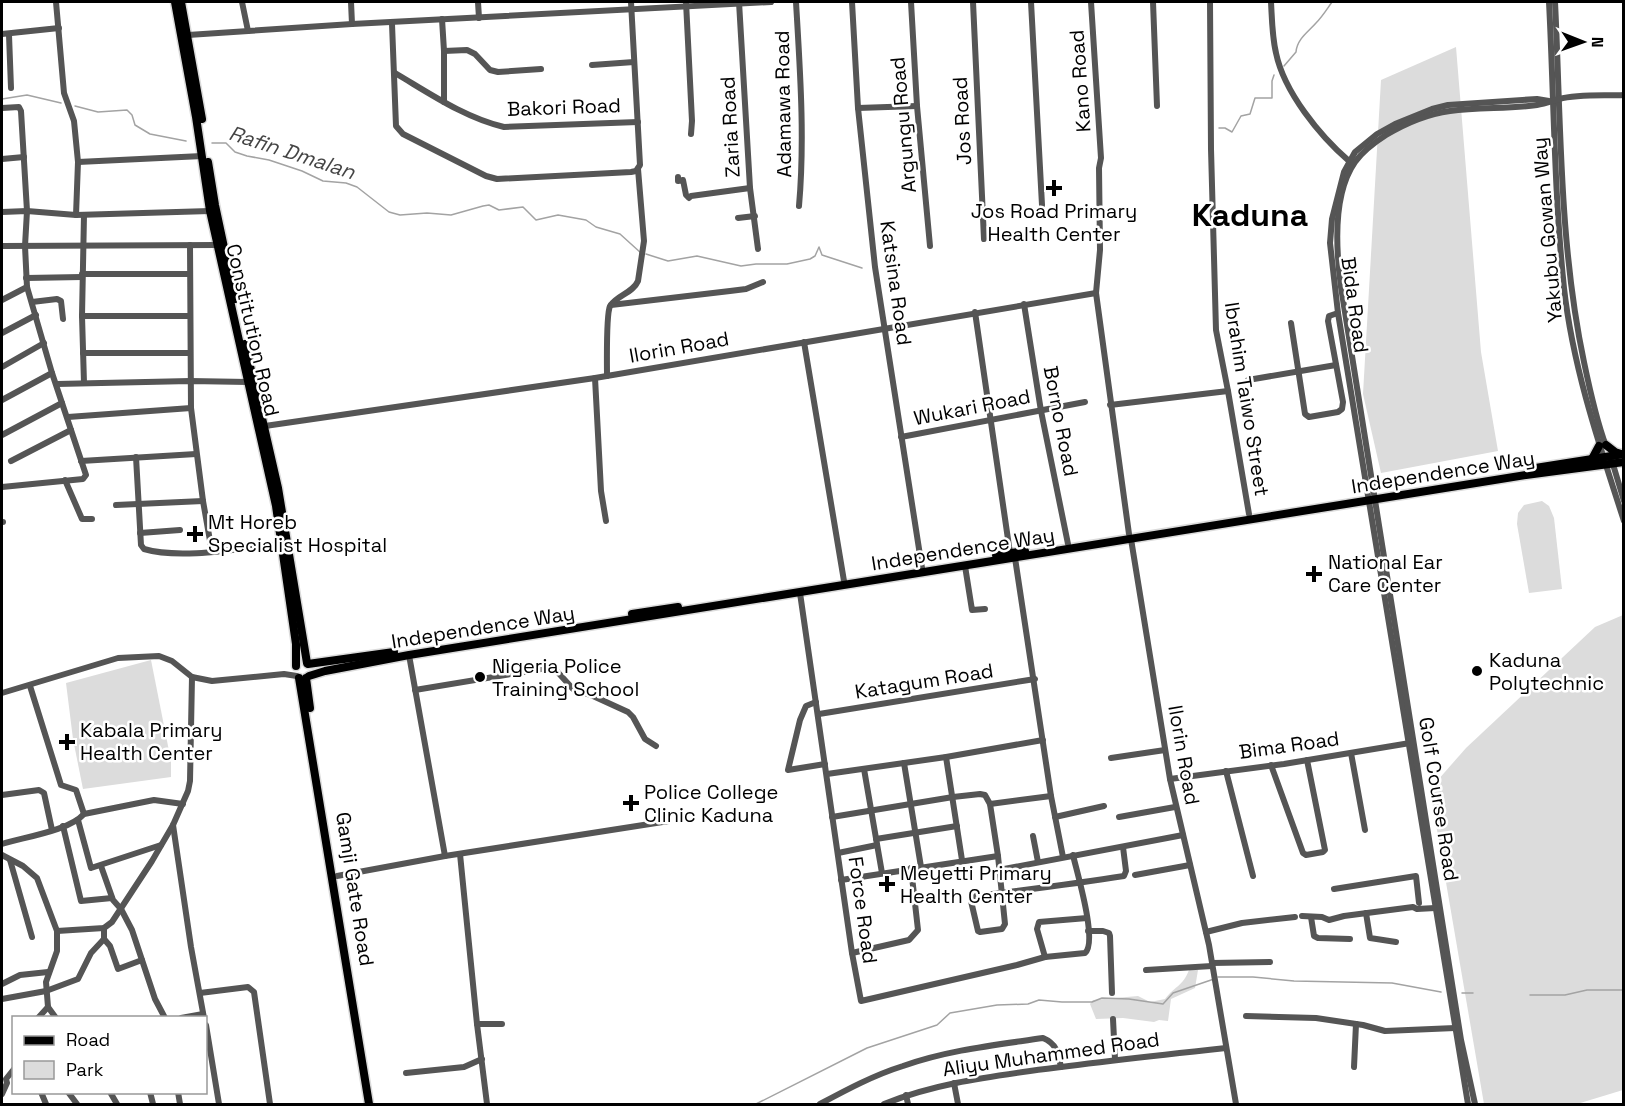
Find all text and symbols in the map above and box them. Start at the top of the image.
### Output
north arrow [1553,12,1613,72]
street label: Kano Road [1063,29,1097,133]
street label: Adamawa Road [769,30,797,178]
text: N [1587,37,1608,48]
street label: Argungu Road [884,56,922,194]
street label: Zaria Road [714,76,746,178]
street label: Jos Road [947,76,977,166]
street label: Bakori Road [507,92,621,122]
water label: Rafin Dmalan [226,119,360,185]
street label: Yakubu Gowan Way [1526,136,1568,324]
marker: Jos Road Primary Health Center [1045,179,1063,197]
district label: Kaduna [1192,195,1308,235]
place label: Jos Road Primary Health Center [971,198,1137,247]
street label: Katsina Road [874,219,918,347]
street label: Constitution Road [221,241,285,419]
street label: Bida Road [1335,255,1375,355]
street label: Ibrahim Taiwo Street [1219,300,1275,498]
street label: Ilorin Road [627,325,731,369]
street label: Borno Road [1038,364,1084,478]
street label: Wukari Road [911,383,1033,431]
street label: Independence Way [1349,445,1537,499]
place label: Mt Horeb Specialist Hospital [208,509,387,558]
street label: Independence Way [869,522,1057,576]
marker: Mt Horeb Specialist Hospital [186,525,204,543]
place label: National Ear Care Center [1328,549,1443,598]
marker: National Ear Care Center [1305,565,1323,583]
street label: Independence Way [389,600,577,654]
place label: Kaduna Polytechnic [1489,647,1604,696]
place label: Nigeria Police Training School [492,653,639,702]
street label: Katagum Road [853,657,995,705]
marker: Kaduna Polytechnic [1470,664,1484,678]
marker: Nigeria Police Training School [473,670,487,684]
street label: Ilorin Road [1162,703,1206,807]
street label: Golf Course Road [1413,715,1465,883]
place label: Kabala Primary Health Center [80,717,223,766]
street label: Bima Road [1237,725,1341,765]
marker: Kabala Primary Health Center [58,733,76,751]
place label: Police College Clinic Kaduna [644,779,778,828]
marker: Police College Clinic Kaduna [622,794,640,812]
street label: Gamji Gate Road [330,810,380,968]
street label: Force Road [843,855,883,965]
place label: Meyetti Primary Health Center [900,860,1052,909]
marker: Meyetti Primary Health Center [878,875,896,893]
legend [12,1016,207,1094]
street label: Aliyu Muhammed Road [941,1026,1161,1082]
text: Road [66,1028,110,1051]
text: Park [66,1058,104,1081]

